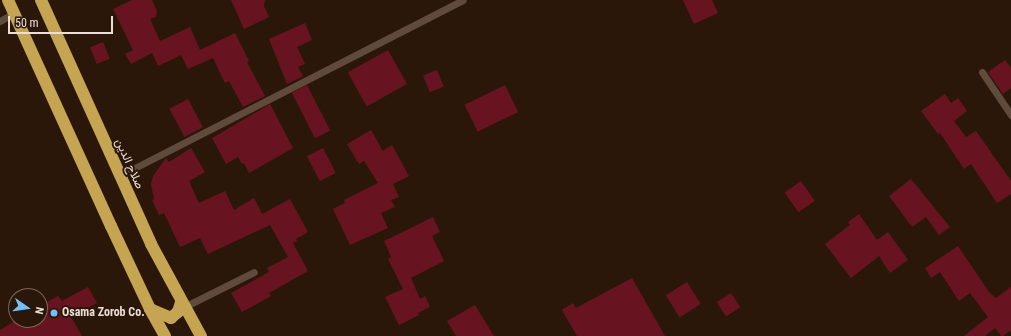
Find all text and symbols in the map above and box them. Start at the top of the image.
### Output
scale bar [10,8,115,34]
text: 50 m [15,16,39,30]
street label: صلاح الدين [112,137,146,191]
north arrow [8,288,48,328]
text: N [32,306,46,315]
place label: Osama Zorob Co. [62,306,145,320]
marker: Osama Zorob Co. [49,308,59,318]

